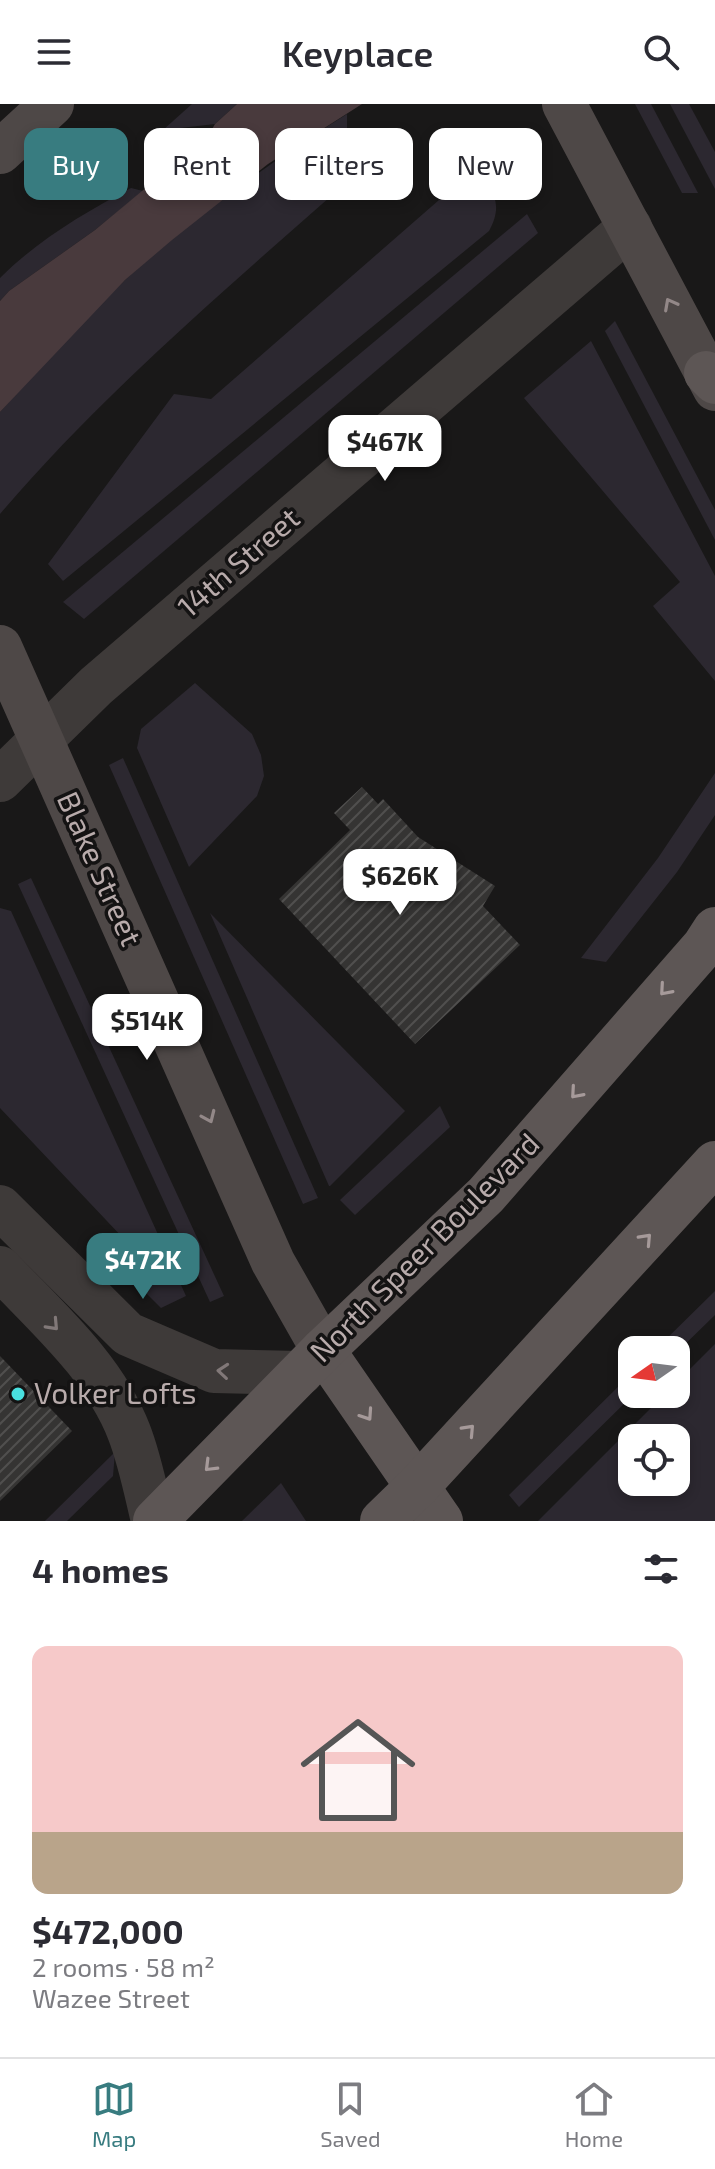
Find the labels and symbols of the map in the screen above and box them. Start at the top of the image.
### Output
one-way arrow [664,297,679,312]
pin: $467K [329,415,441,483]
street label: 14th Street [170,499,306,624]
street label: Blake Street [51,786,151,951]
pin: $626K [344,849,456,917]
one-way arrow [661,980,675,995]
pin: $514K [91,994,203,1062]
one-way arrow [571,1083,585,1098]
one-way arrow [199,1109,215,1123]
street label: North Speer Boulevard [302,1125,546,1369]
pin: $472K [87,1233,199,1301]
one-way arrow [636,1233,650,1248]
one-way arrow [44,1316,58,1330]
north arrow [618,1336,690,1408]
one-way arrow [216,1362,229,1379]
place label: Volker Lofts [34,1374,197,1410]
marker: Volker Lofts [9,1385,27,1403]
one-way arrow [357,1406,372,1420]
one-way arrow [460,1424,474,1439]
one-way arrow [205,1457,219,1471]

